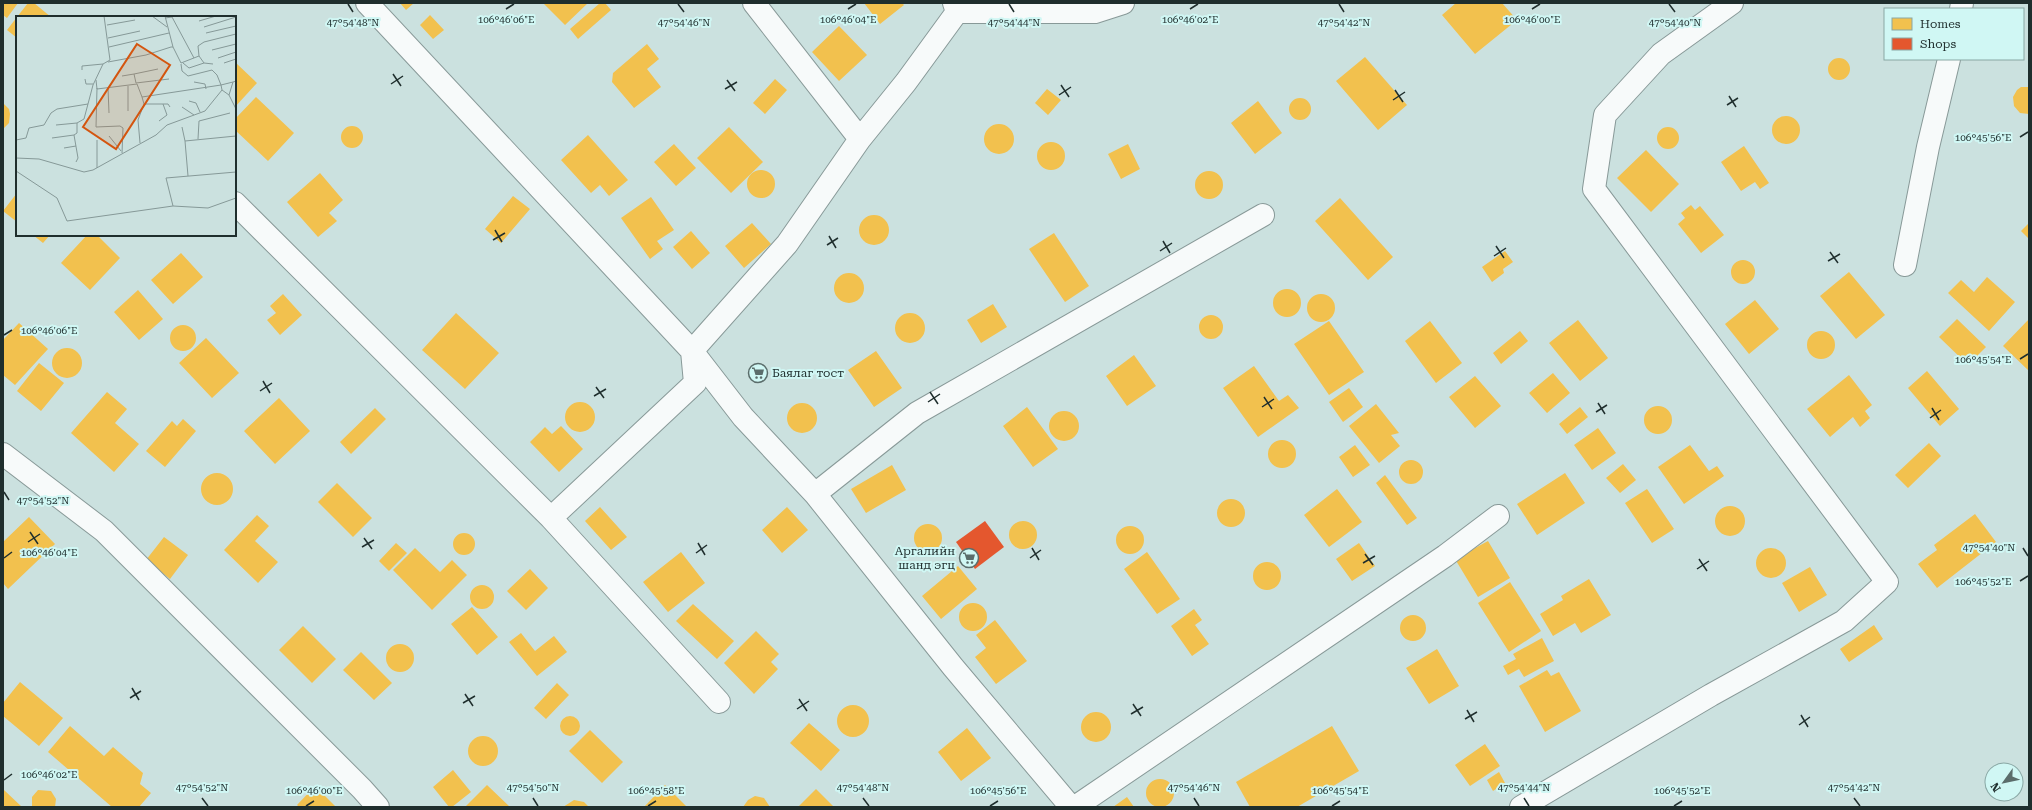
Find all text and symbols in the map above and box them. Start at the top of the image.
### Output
legend [1884,8,2024,60]
text: 106°46'06"E [478,14,534,25]
text: 106°46'04"E [820,14,876,25]
text: 106°46'02"E [1162,14,1218,25]
text: 106°46'00"E [1504,14,1560,25]
inset map [16,16,236,236]
text: 47°54'48"N [327,17,379,28]
text: 47°54'46"N [658,17,710,28]
text: 47°54'44"N [988,17,1040,28]
text: 47°54'42"N [1318,17,1370,28]
text: 47°54'40"N [1649,17,1701,28]
text: Homes [1920,17,1961,31]
text: Shops [1920,37,1956,51]
text: 106°45'56"E [1955,132,2011,143]
text: 106°46'06"E [21,325,77,336]
text: 106°45'54"E [1955,354,2011,365]
supermarket icon: Баялаг тост [747,362,769,384]
place label: Баялаг тост [772,366,844,380]
text: 47°54'52"N [17,495,69,506]
text: 47°54'40"N [1963,542,2015,553]
place label: Аргалийн шанд эгц [895,544,955,572]
text: 106°46'04"E [21,547,77,558]
supermarket icon: Аргалийн шанд эгц [958,547,980,569]
text: 106°45'52"E [1955,576,2011,587]
north arrow [1984,762,2024,802]
text: 106°46'02"E [21,769,77,780]
text: N [1988,780,2004,794]
text: 47°54'52"N [176,782,228,793]
text: 47°54'50"N [507,782,559,793]
text: 47°54'48"N [837,782,889,793]
text: 47°54'46"N [1168,782,1220,793]
text: 47°54'44"N [1498,782,1550,793]
text: 47°54'42"N [1828,782,1880,793]
text: 106°46'00"E [286,785,342,796]
text: 106°45'58"E [628,785,684,796]
text: 106°45'56"E [970,785,1026,796]
text: 106°45'54"E [1312,785,1368,796]
text: 106°45'52"E [1654,785,1710,796]

